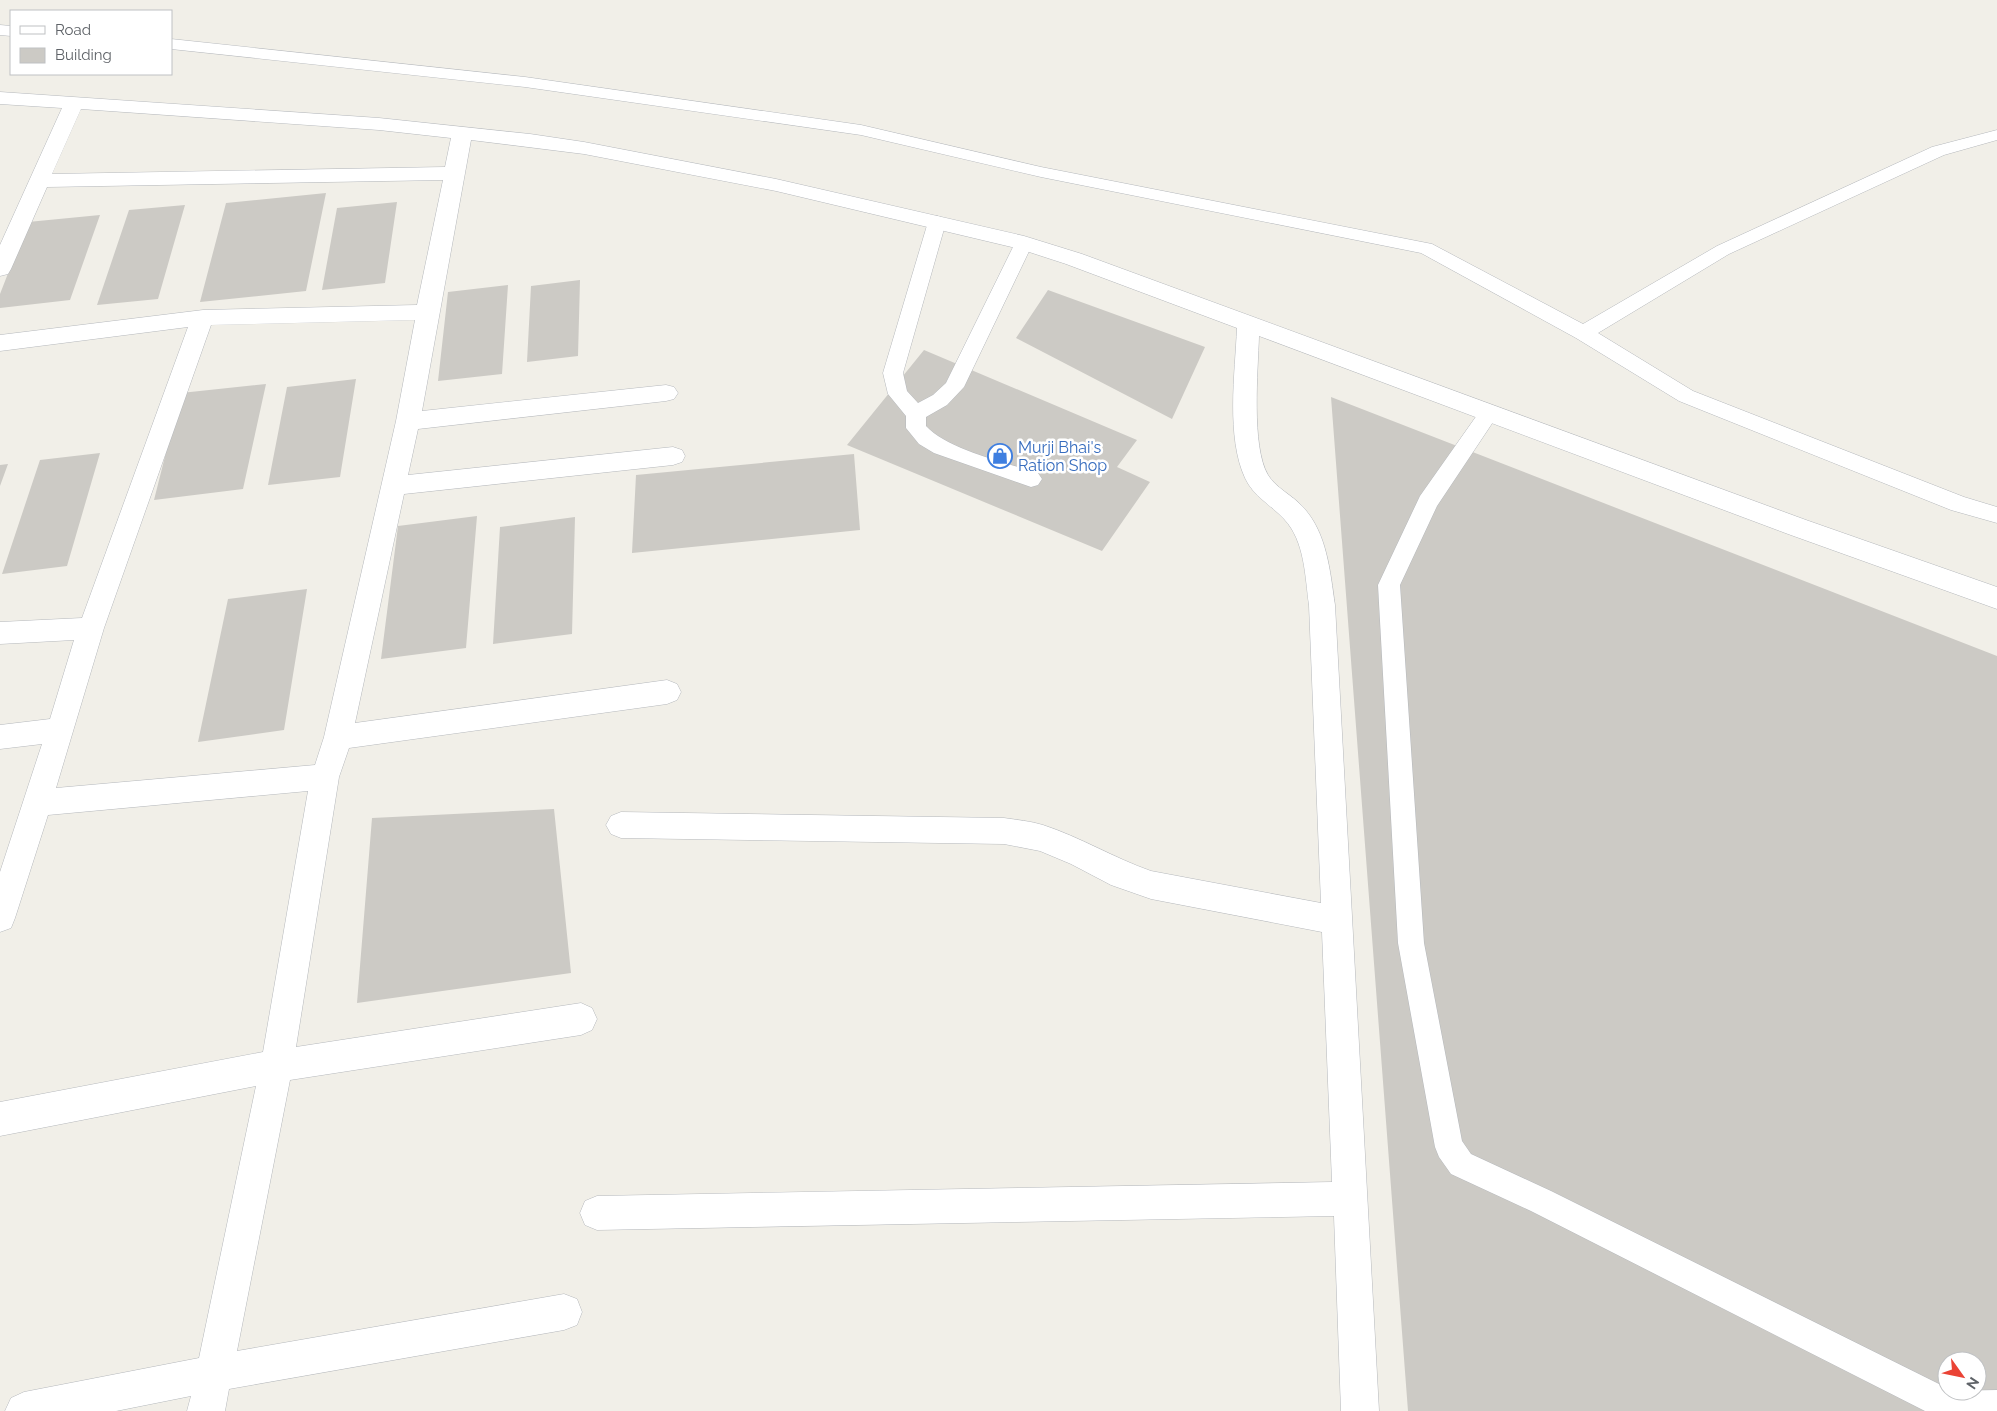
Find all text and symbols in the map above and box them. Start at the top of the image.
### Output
legend [10,10,172,75]
text: Road [55,21,91,39]
text: Building [55,46,112,64]
place label: Murji Bhai's Ration Shop [1018,438,1107,475]
shop icon: Murji Bhai's Ration Shop [987,443,1013,469]
north arrow [1937,1351,1987,1401]
text: N [1963,1374,1983,1392]

